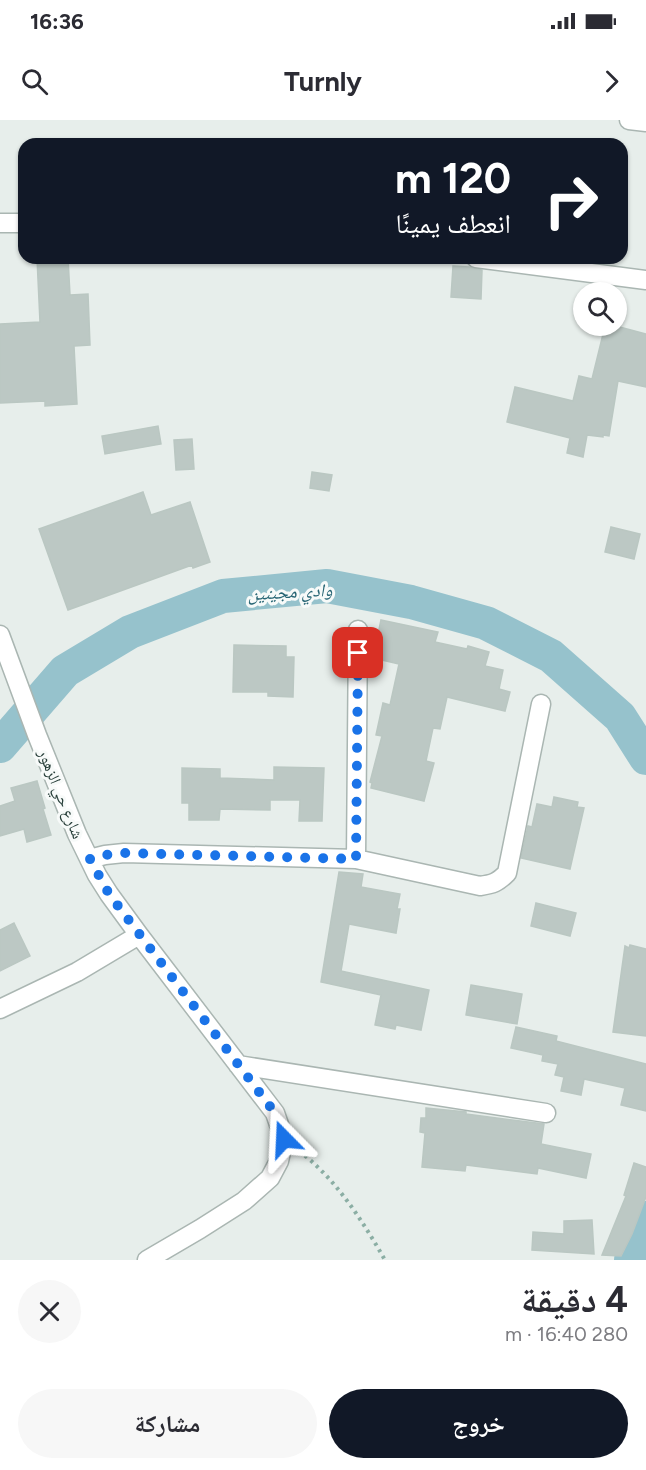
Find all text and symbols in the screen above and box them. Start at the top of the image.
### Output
text: 16:36 [30,8,84,35]
icon: search [18,65,51,98]
text: Turnly [284,65,362,98]
icon: forward [595,65,628,98]
text: 120 m [395,153,511,204]
icon: right [532,162,610,240]
text: انعطف يمينًا [395,207,511,240]
map controls [573,282,627,336]
button: search [573,282,627,336]
water label: وادي مجينين [247,579,334,609]
pin [332,627,383,678]
icon: arrive [341,636,374,669]
street label: شارع حي الزهور [31,745,88,843]
position arrow [252,1107,316,1171]
text: 4 دقيقة [521,1278,628,1321]
button: close [18,1280,81,1343]
text: 280 m · 16:40 [505,1322,628,1346]
button: مشاركة [18,1389,317,1458]
button: خروج [329,1389,628,1458]

